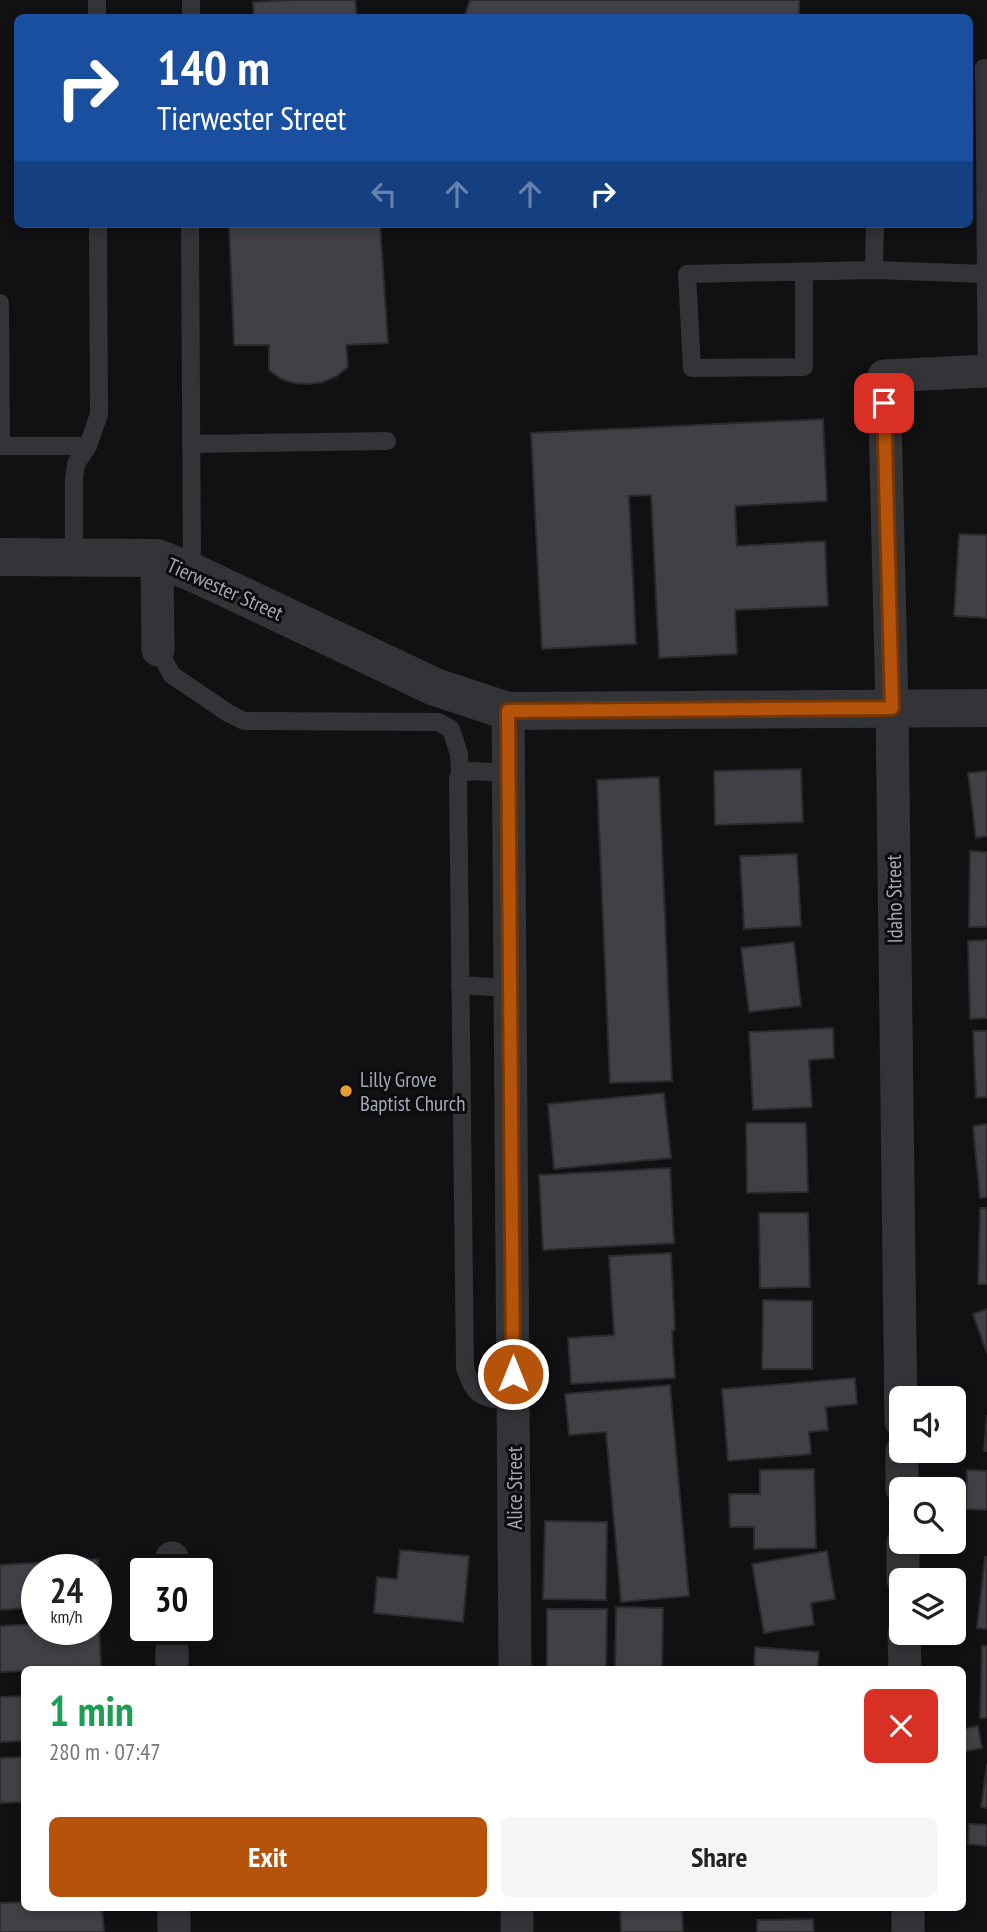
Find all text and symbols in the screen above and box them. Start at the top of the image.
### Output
text: 140 m [157,35,270,99]
icon: right [42,42,133,133]
text: Tierwester Street [157,97,346,139]
icon: left [365,175,403,213]
icon: ahead [438,175,476,213]
icon: ahead [511,175,549,213]
icon: right [584,175,622,213]
pin [854,373,914,433]
icon: arrive [865,384,903,422]
street label: Tierwester Street [163,551,287,627]
street label: Idaho Street [880,854,908,944]
place label: Lilly Grove Baptist Church [360,1066,466,1117]
marker: Lilly Grove Baptist Church [338,1083,354,1099]
position arrow [476,1337,550,1411]
map controls [889,1386,966,1645]
button: sound [889,1386,966,1463]
street label: Alice Street [501,1446,528,1530]
button: search [889,1477,966,1554]
speed limit sign: 30 [126,1554,217,1645]
text: 24 [50,1567,83,1613]
button: layers [889,1568,966,1645]
text: km/h [51,1605,82,1628]
text: 1 min [49,1683,134,1738]
button: close [864,1689,938,1763]
text: 280 m · 07:47 [49,1737,161,1766]
button: Exit [49,1817,487,1897]
button: Share [501,1817,938,1897]

